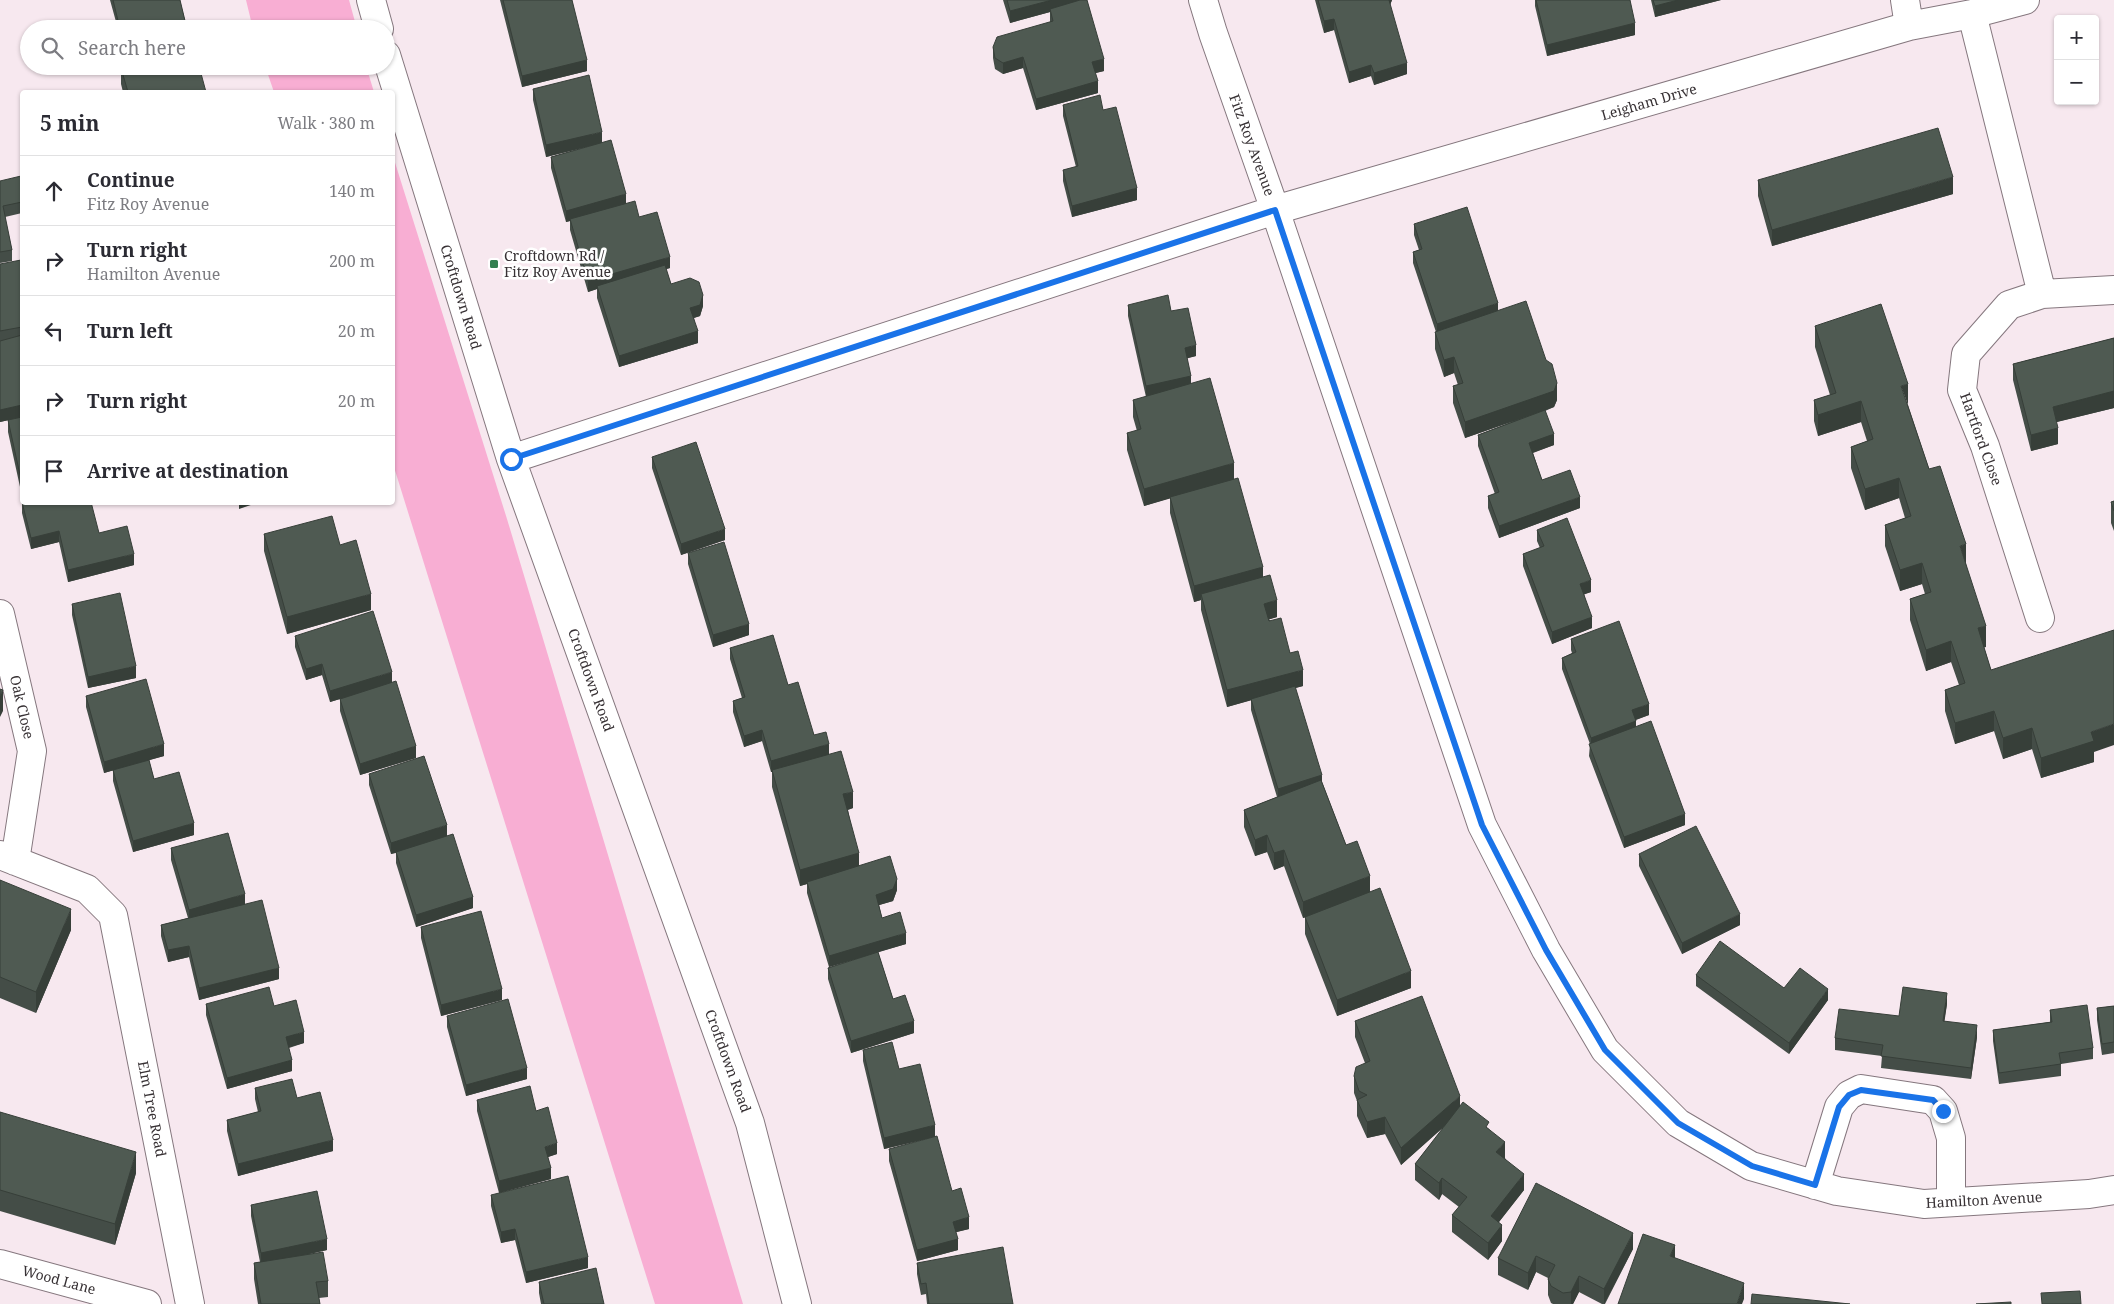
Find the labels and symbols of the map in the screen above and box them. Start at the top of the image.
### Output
street label: Leigham Drive [1599,79,1699,124]
street label: Fitz Roy Avenue [1225,91,1280,198]
street label: Croftdown Road [437,242,487,352]
place label: Croftdown Rd / Fitz Roy Avenue [504,246,611,281]
marker: Croftdown Rd / Fitz Roy Avenue [488,258,500,270]
street label: Hartford Close [1956,390,2007,488]
route start [500,448,523,471]
street label: Croftdown Road [564,626,619,734]
street label: Oak Close [6,673,39,741]
street label: Croftdown Road [701,1007,756,1115]
street label: Elm Tree Road [134,1059,171,1159]
route end [1932,1100,1955,1123]
street label: Hamilton Avenue [1925,1187,2043,1212]
street label: Wood Lane [20,1261,98,1298]

